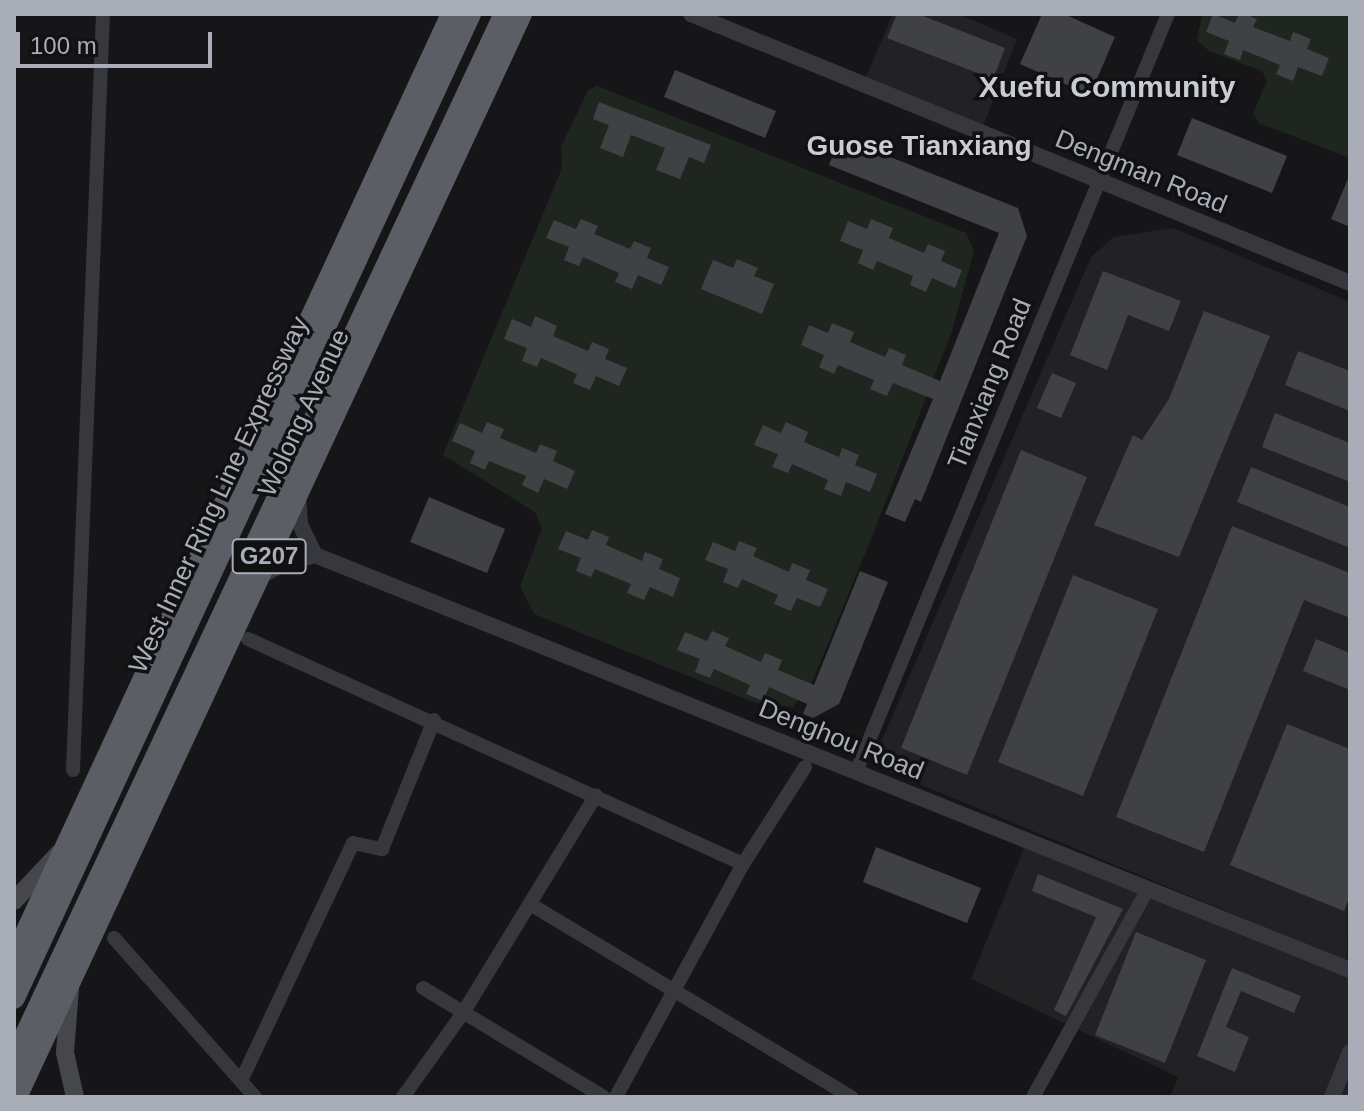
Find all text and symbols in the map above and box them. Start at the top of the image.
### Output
scale bar [20,16,216,66]
text: 100 m [30,32,97,59]
district label: Xuefu Community [979,69,1235,105]
street label: Dengman Road [1051,123,1231,221]
district label: Guose Tianxiang [806,129,1032,163]
street label: Tianxiang Road [942,294,1038,474]
street label: West Inner Ring Line Expressway [123,312,315,678]
street label: Wolong Avenue [251,324,357,502]
road number: G207 [231,536,307,576]
street label: Denghou Road [754,693,928,787]

